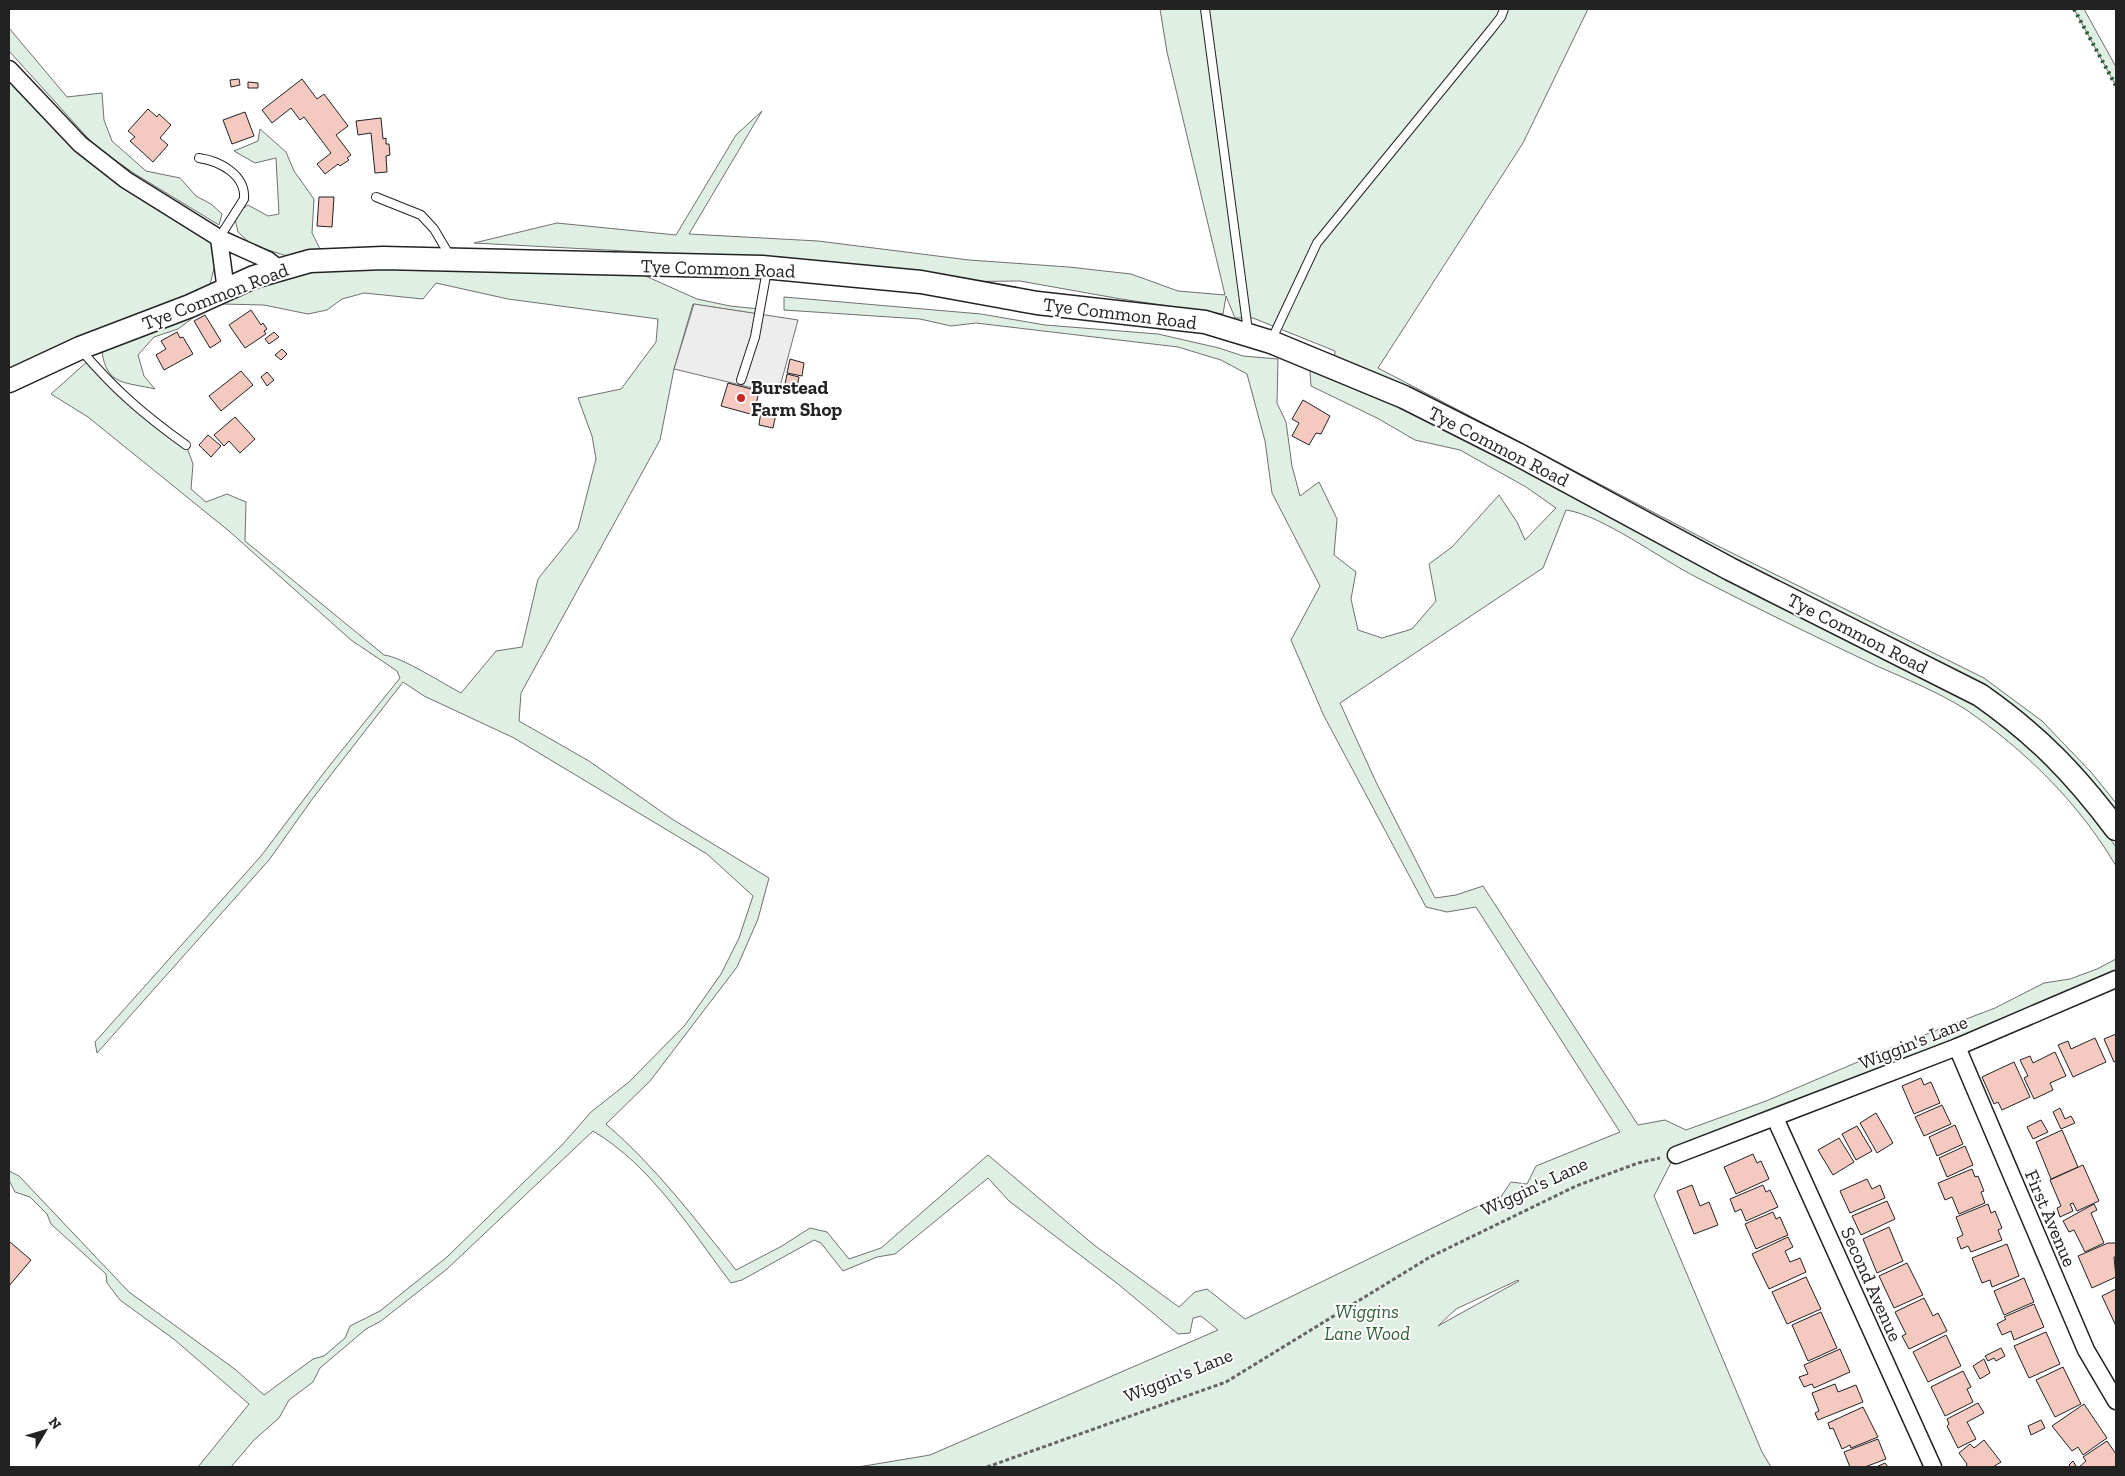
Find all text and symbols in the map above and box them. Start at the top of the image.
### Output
street label: Tye Common Road [640,254,796,283]
street label: Tye Common Road [139,258,292,335]
street label: Tye Common Road [1042,293,1199,334]
place label: Burstead Farm Shop [751,376,842,421]
marker: Burstead Farm Shop [735,392,747,404]
street label: Tye Common Road [1425,401,1573,492]
street label: Tye Common Road [1784,588,1932,679]
street label: Wiggin's Lane [1856,1010,1971,1075]
street label: Wiggin's Lane [1477,1152,1591,1221]
street label: First Avenue [2020,1166,2081,1270]
street label: Second Avenue [1836,1223,1907,1345]
park label: Wiggins Lane Wood [1324,1300,1410,1345]
street label: Wiggin's Lane [1121,1343,1236,1408]
north arrow [20,1406,70,1456]
text: N [45,1414,65,1433]

